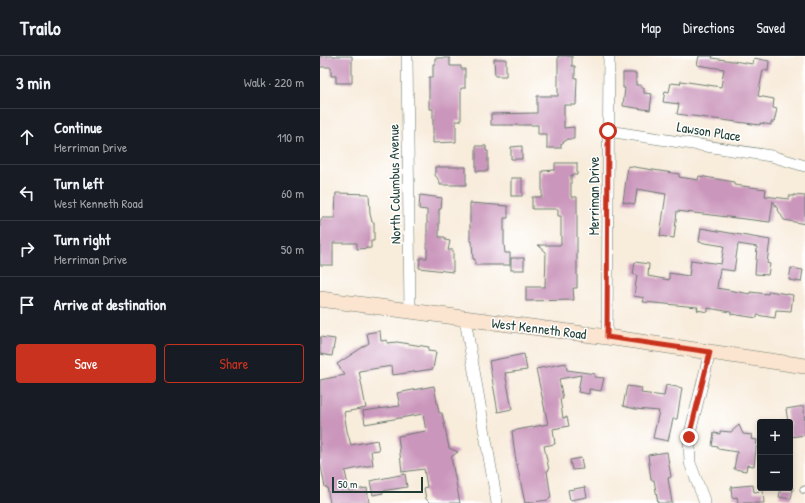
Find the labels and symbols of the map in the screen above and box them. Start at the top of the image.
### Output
street label: Lawson Place [676,117,743,146]
route start [599,122,617,140]
street label: North Columbus Avenue [383,123,405,244]
street label: Merriman Drive [584,156,603,235]
street label: West Kenneth Road [490,313,588,343]
route end [680,428,698,446]
scale bar [332,475,423,494]

